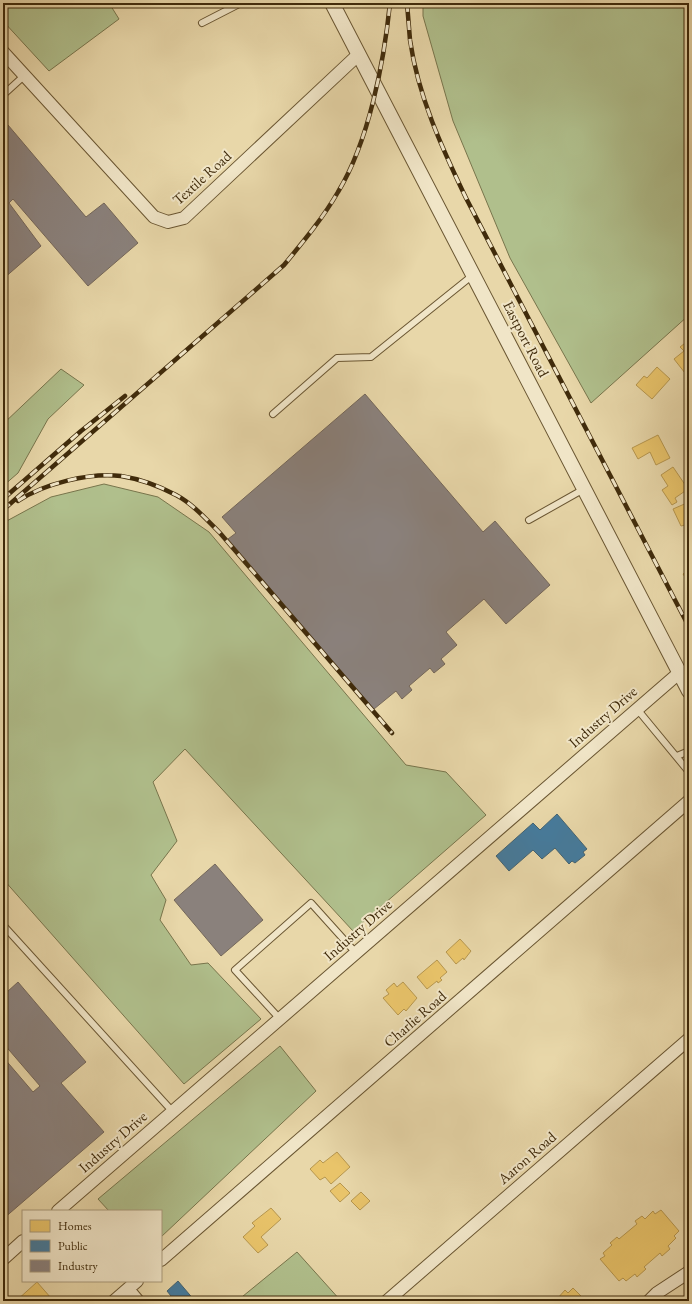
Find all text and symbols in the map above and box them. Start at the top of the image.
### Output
street label: Textile Road [168,146,235,209]
street label: Eastport Road [499,298,554,380]
street label: Industry Drive [564,682,641,752]
street label: Industry Drive [319,895,396,965]
street label: Charlie Road [379,986,450,1051]
street label: Industry Drive [74,1107,151,1177]
street label: Aaron Road [493,1127,560,1189]
legend [22,1210,162,1282]
text: Homes [58,1218,92,1234]
text: Public [58,1238,88,1254]
text: Industry [58,1258,98,1274]

